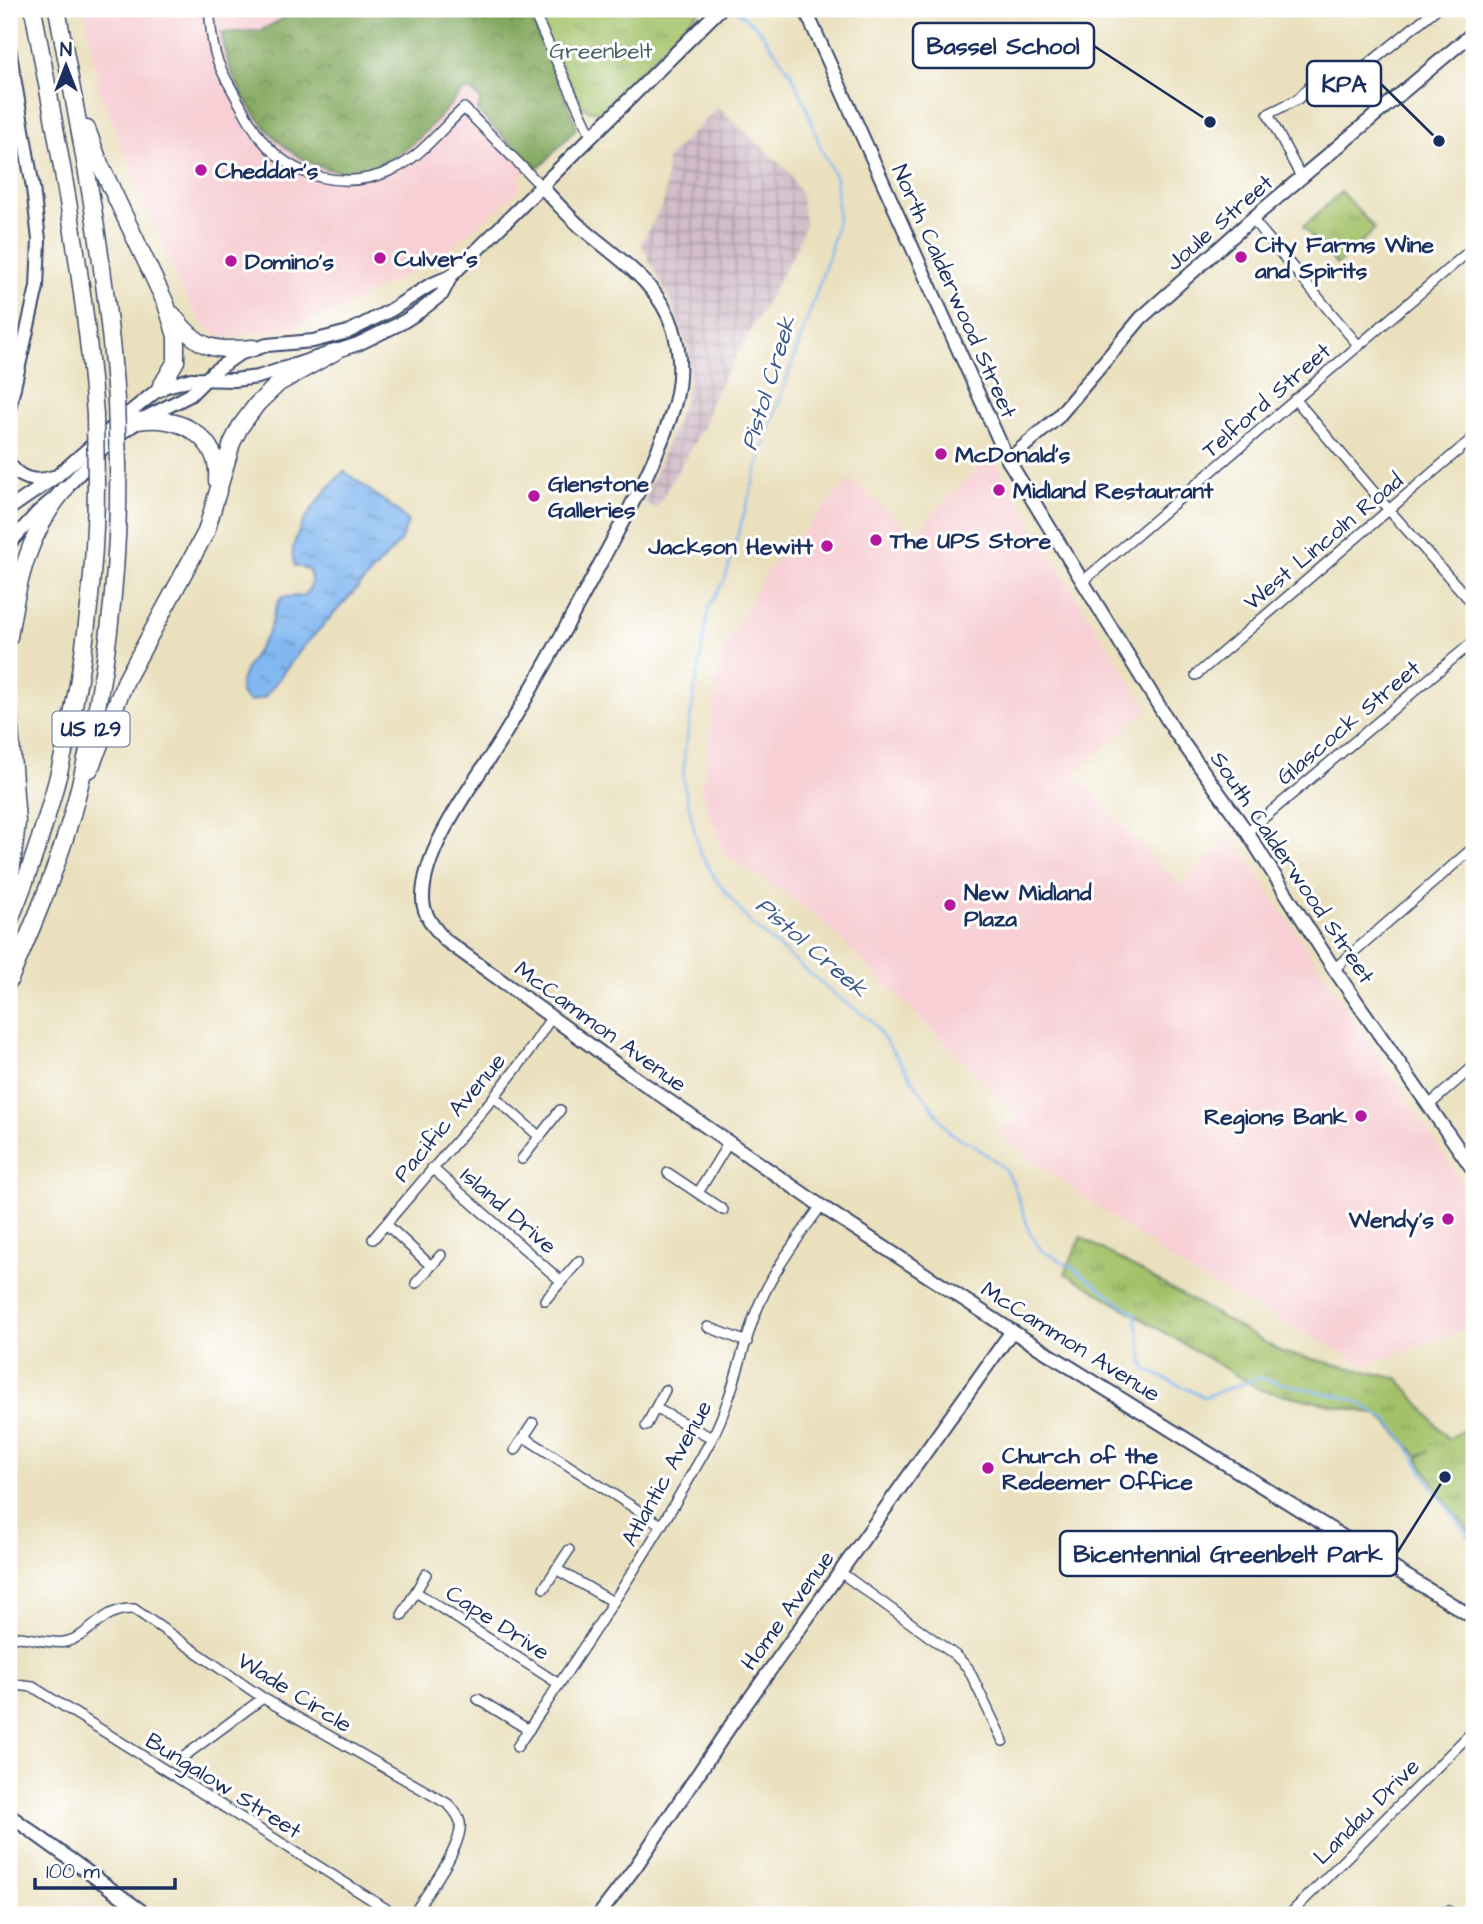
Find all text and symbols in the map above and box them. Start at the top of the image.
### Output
callout: Bassel School [913,23,1094,68]
text: Bassel School [927,30,1080,64]
north arrow [32,32,102,102]
park label: Greenbelt [549,35,653,67]
text: N [60,37,72,64]
callout: KPA [1307,61,1381,106]
text: KPA [1321,68,1367,102]
place label: Cheddar's [215,155,319,187]
street label: North Calderwood Street [884,159,1025,424]
marker: Cheddar's [193,162,209,178]
street label: Joule Street [1159,167,1281,278]
place label: City Farms Wine and Spirits [1254,229,1434,287]
place label: Culver's [394,243,478,275]
place label: Domino's [245,246,334,278]
marker: City Farms Wine and Spirits [1233,249,1249,265]
marker: Culver's [372,250,388,266]
marker: Domino's [223,253,239,269]
water label: Pistol Creek [732,311,806,454]
street label: Telford Street [1195,335,1339,466]
place label: McDonald's [955,439,1071,471]
marker: McDonald's [933,446,949,462]
street label: West Lincoln Road [1237,465,1411,618]
place label: Glenstone Galleries [548,468,650,526]
place label: Midland Restaurant [1013,475,1214,507]
marker: Midland Restaurant [991,482,1007,498]
marker: Glenstone Galleries [526,488,542,504]
place label: The UPS Store [889,525,1052,557]
place label: Jackson Hewitt [647,531,814,563]
marker: The UPS Store [868,532,884,548]
marker: Jackson Hewitt [819,538,835,554]
street label: Glascock Street [1270,652,1428,793]
road number: US 129 [52,712,130,746]
street label: South Calderwood Street [1202,745,1383,991]
place label: New Midland Plaza [964,877,1092,935]
water label: Pistol Creek [748,889,876,1007]
marker: New Midland Plaza [942,897,958,913]
street label: McCammon Avenue [508,953,693,1100]
street label: Pacific Avenue [386,1046,513,1189]
place label: Regions Bank [1204,1101,1348,1134]
marker: Regions Bank [1353,1108,1369,1124]
street label: Island Drive [453,1160,563,1262]
place label: Wendy's [1348,1204,1434,1238]
marker: Wendy's [1440,1211,1456,1227]
street label: McCammon Avenue [975,1274,1166,1410]
street label: Atlantic Avenue [614,1395,720,1552]
place label: Church of the Redeemer Office [1002,1440,1194,1498]
marker: Church of the Redeemer Office [980,1460,996,1476]
callout: Bicentennial Greenbelt Park [1060,1531,1397,1576]
text: Bicentennial Greenbelt Park [1073,1538,1383,1572]
street label: Home Avenue [733,1544,842,1677]
street label: Cape Drive [439,1577,556,1668]
street label: Wade Circle [231,1645,358,1741]
street label: Bungalow Street [139,1725,308,1848]
street label: Landau Drive [1306,1751,1427,1872]
scale bar [35,1847,175,1891]
text: 100 m [46,1857,101,1886]

